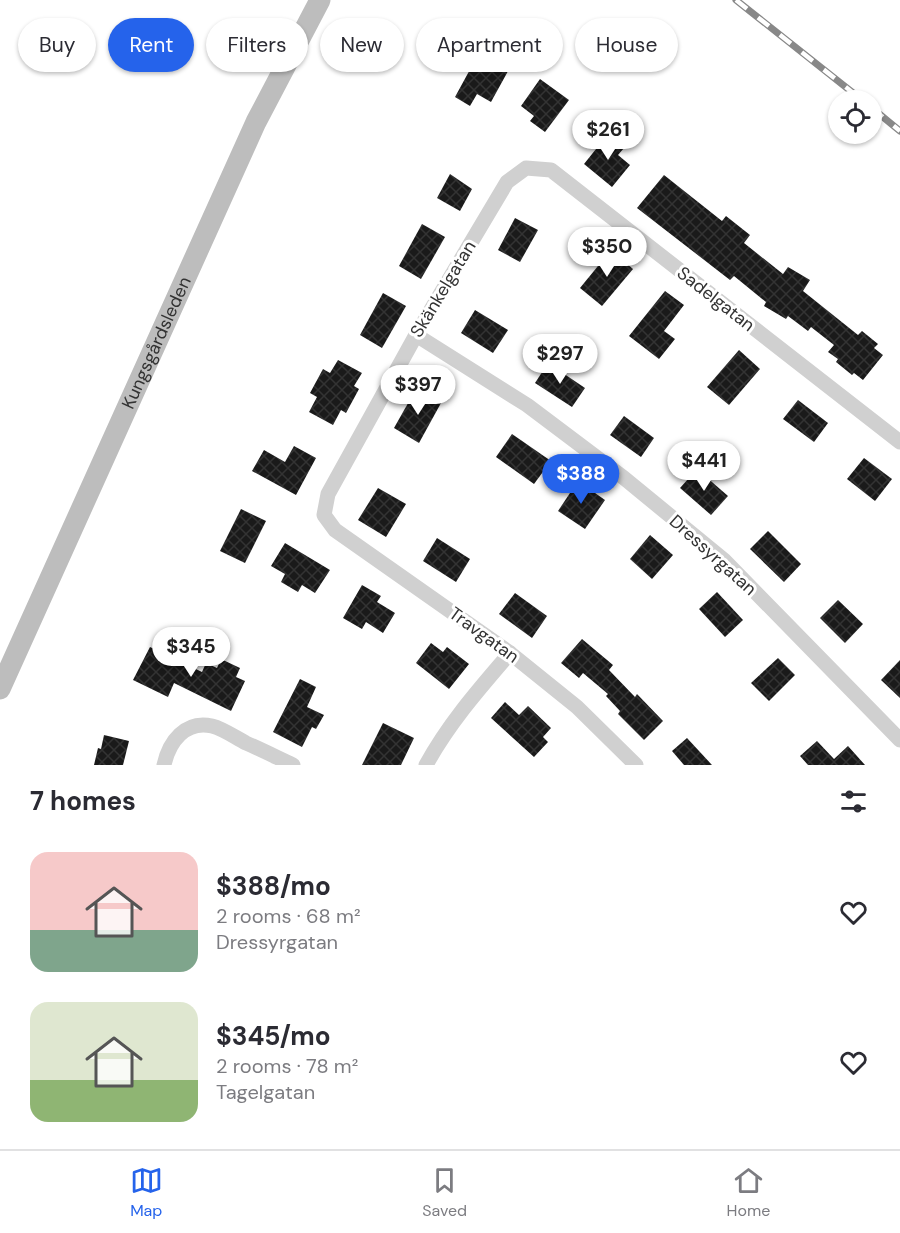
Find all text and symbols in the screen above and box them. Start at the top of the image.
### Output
chip: Buy [18,18,96,72]
chip: Rent [108,18,194,72]
chip: Filters [206,18,308,72]
chip: New [320,18,404,72]
chip: Apartment [416,18,563,72]
chip: House [575,18,678,72]
map controls [828,90,882,144]
button: locate [828,90,882,144]
pin: $261 [572,110,644,161]
text: $261 [586,116,630,142]
pin: $350 [571,227,643,278]
text: $350 [582,233,632,259]
street label: Skänkelgatan [405,236,481,342]
street label: Sadelgatan [672,261,760,337]
street label: Kungsgårdsleden [116,273,197,413]
pin: $297 [524,334,596,385]
text: $297 [537,340,583,366]
pin: $397 [382,365,454,416]
text: $397 [395,371,441,397]
pin: $441 [668,441,740,492]
text: $441 [681,447,727,473]
pin: $388 [545,454,617,505]
text: $388 [556,460,606,486]
street label: Dressyrgatan [664,509,762,601]
street label: Travgatan [444,601,524,669]
pin: $345 [155,627,227,678]
text: $345 [166,633,216,659]
text: 7 homes [30,784,136,818]
icon: filters [837,785,870,818]
text: $388/mo [216,869,331,903]
icon: home [78,876,150,948]
icon: heart [837,896,870,929]
text: 2 rooms · 68 m² [216,903,361,929]
text: Dressyrgatan [216,929,338,955]
text: $345/mo [216,1019,331,1053]
icon: home [78,1026,150,1098]
icon: heart [837,1046,870,1079]
text: 2 rooms · 78 m² [216,1053,358,1079]
text: Tagelgatan [216,1079,315,1105]
tab: Map [130,1164,163,1221]
tab: Saved [422,1164,467,1221]
tab: Home [727,1164,770,1221]

